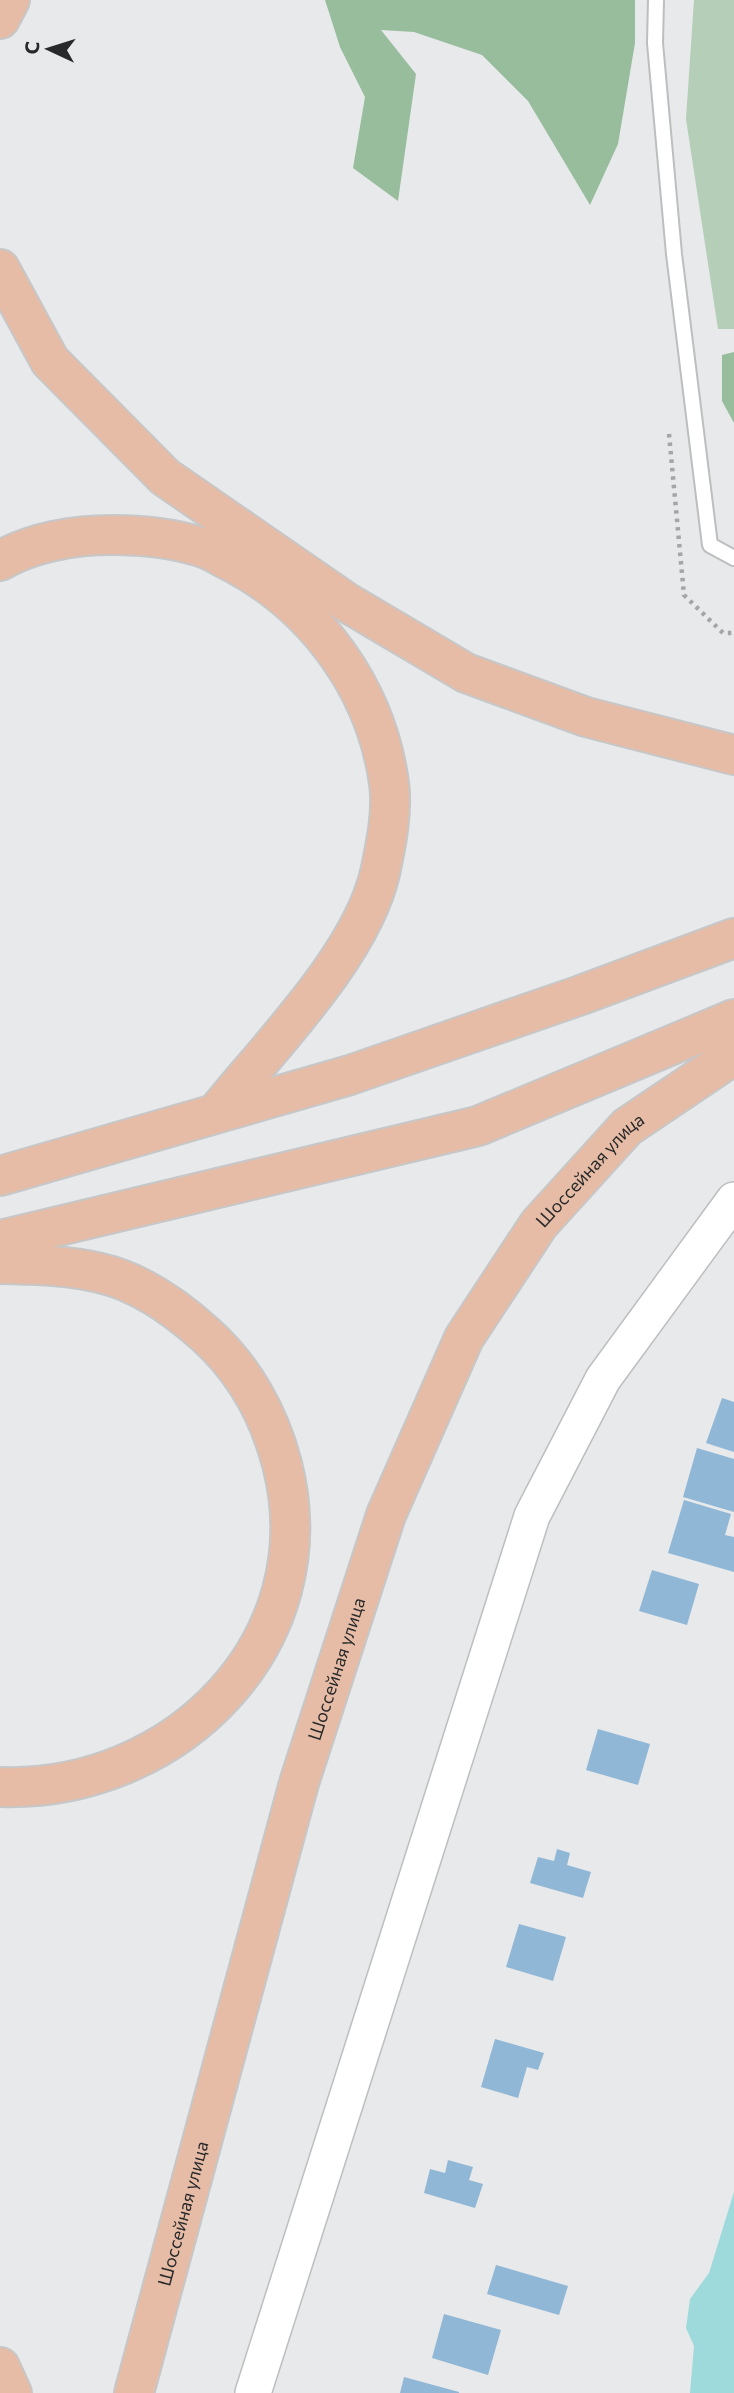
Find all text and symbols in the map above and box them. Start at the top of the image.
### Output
north arrow [14,14,84,84]
text: С [20,40,43,55]
street label: Шоссейная улица [531,1108,648,1231]
street label: Шоссейная улица [303,1595,370,1743]
street label: Шоссейная улица [152,2139,213,2288]

